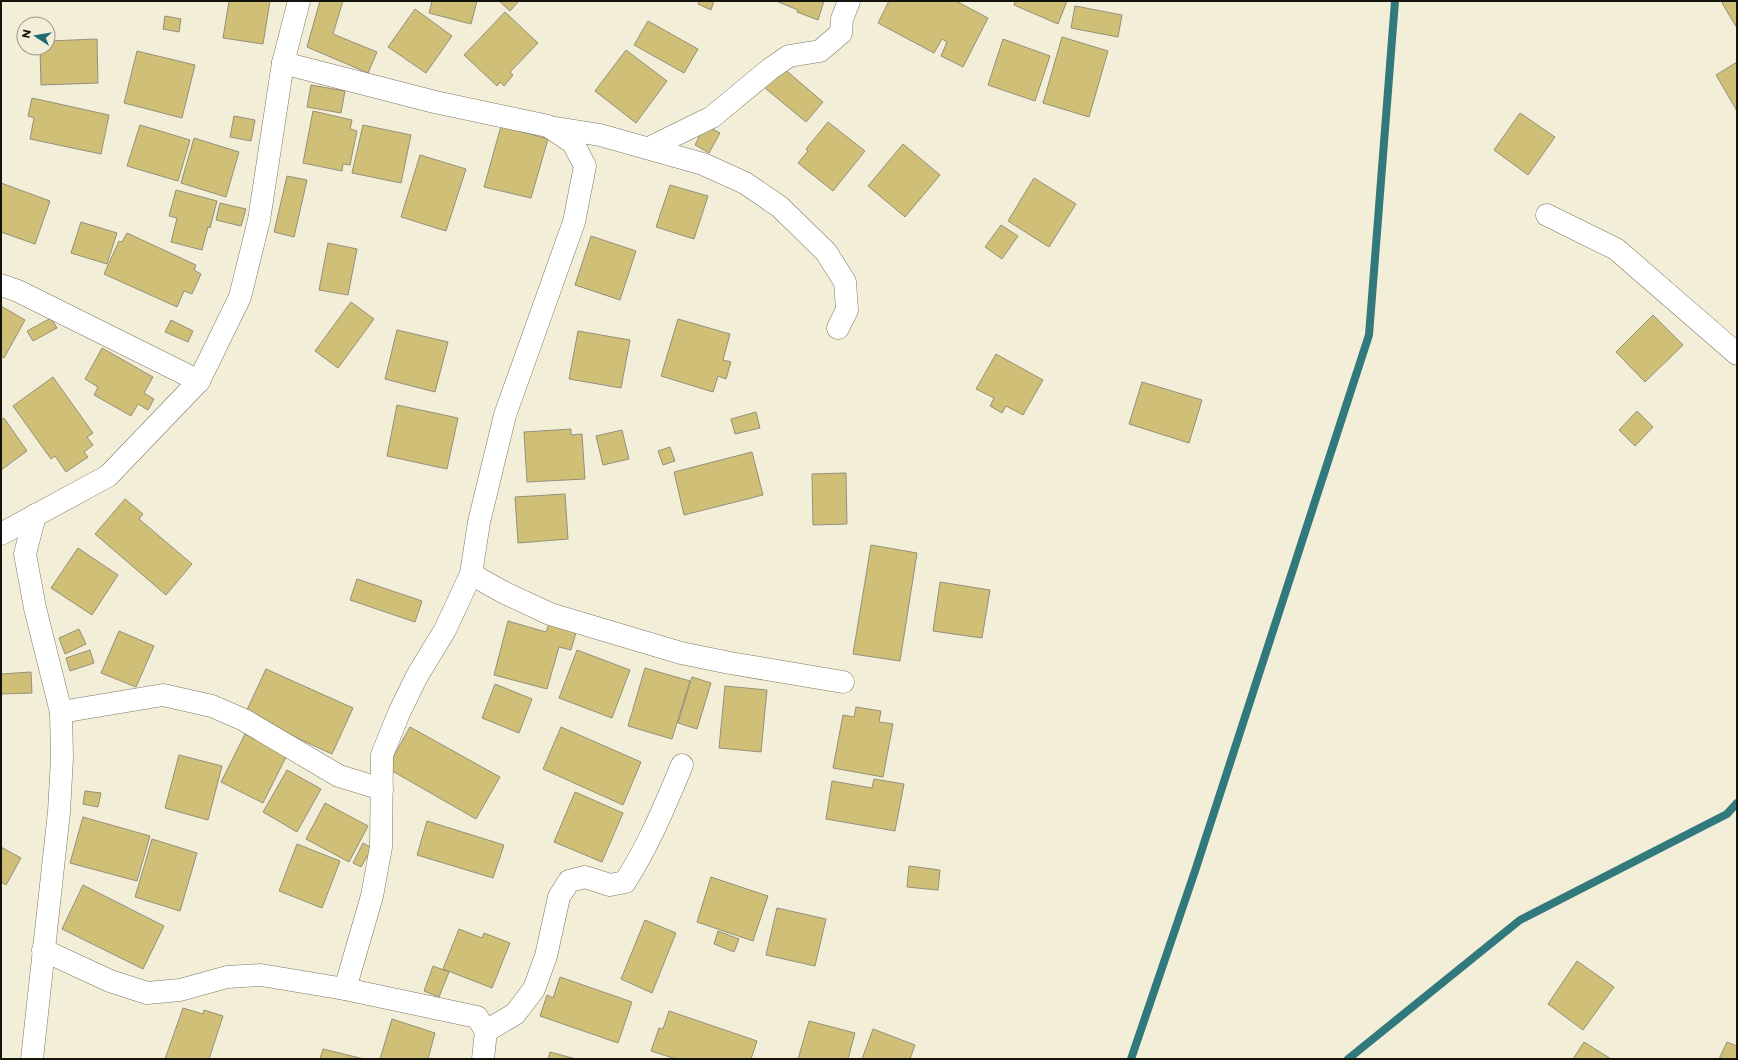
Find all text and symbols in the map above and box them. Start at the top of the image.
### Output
north arrow [16,16,56,56]
text: N [18,28,34,40]

